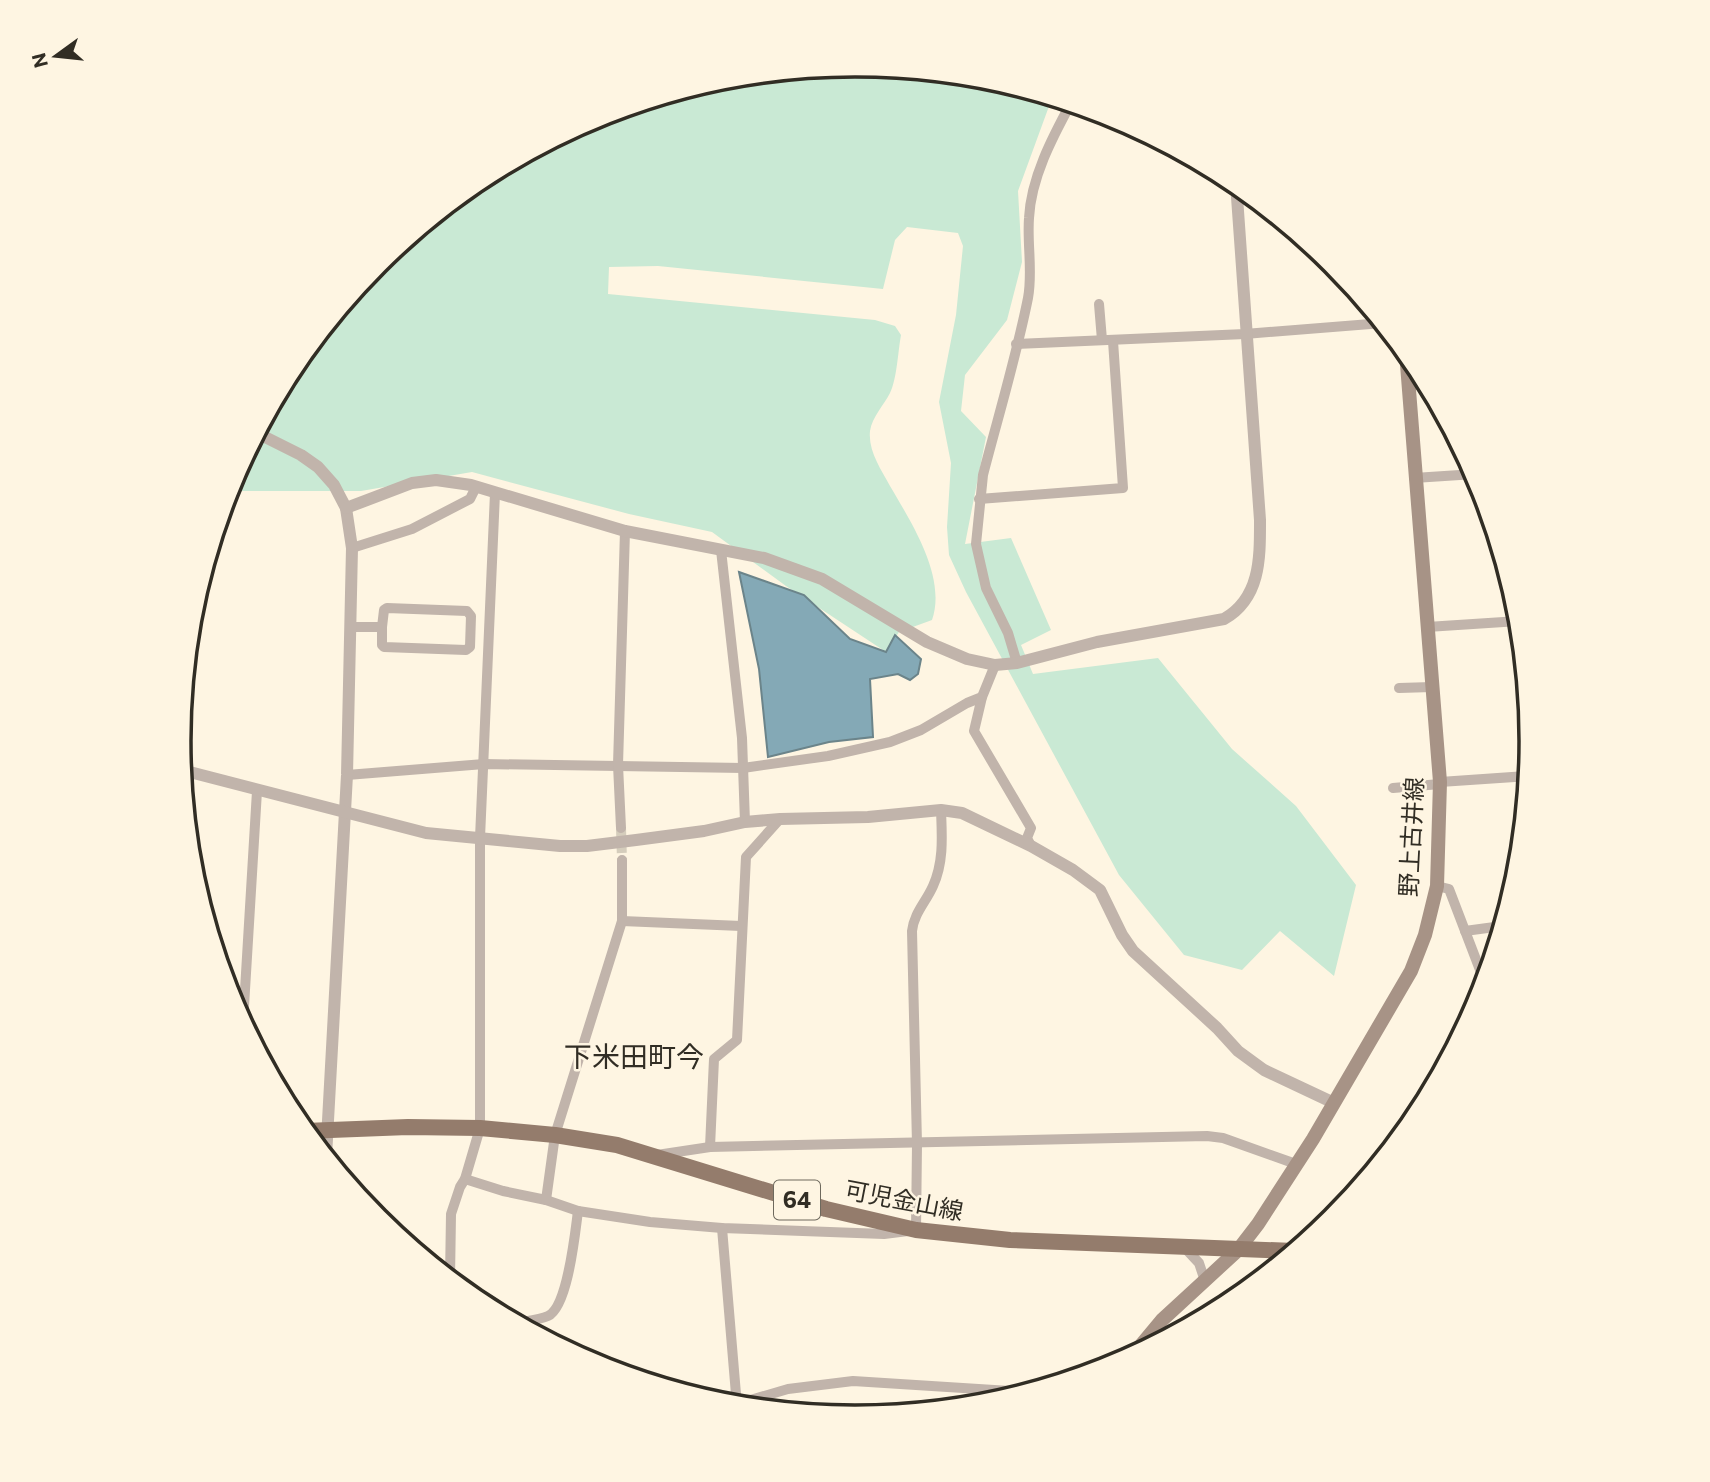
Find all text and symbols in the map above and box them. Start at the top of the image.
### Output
north arrow [21,21,91,91]
text: N [26,51,52,70]
street label: 野上古井線 [1393,776,1428,898]
district label: 下米田町今 [564,1039,704,1073]
street label: 可児金山線 [843,1174,966,1225]
road number: 64 [774,1180,820,1219]

